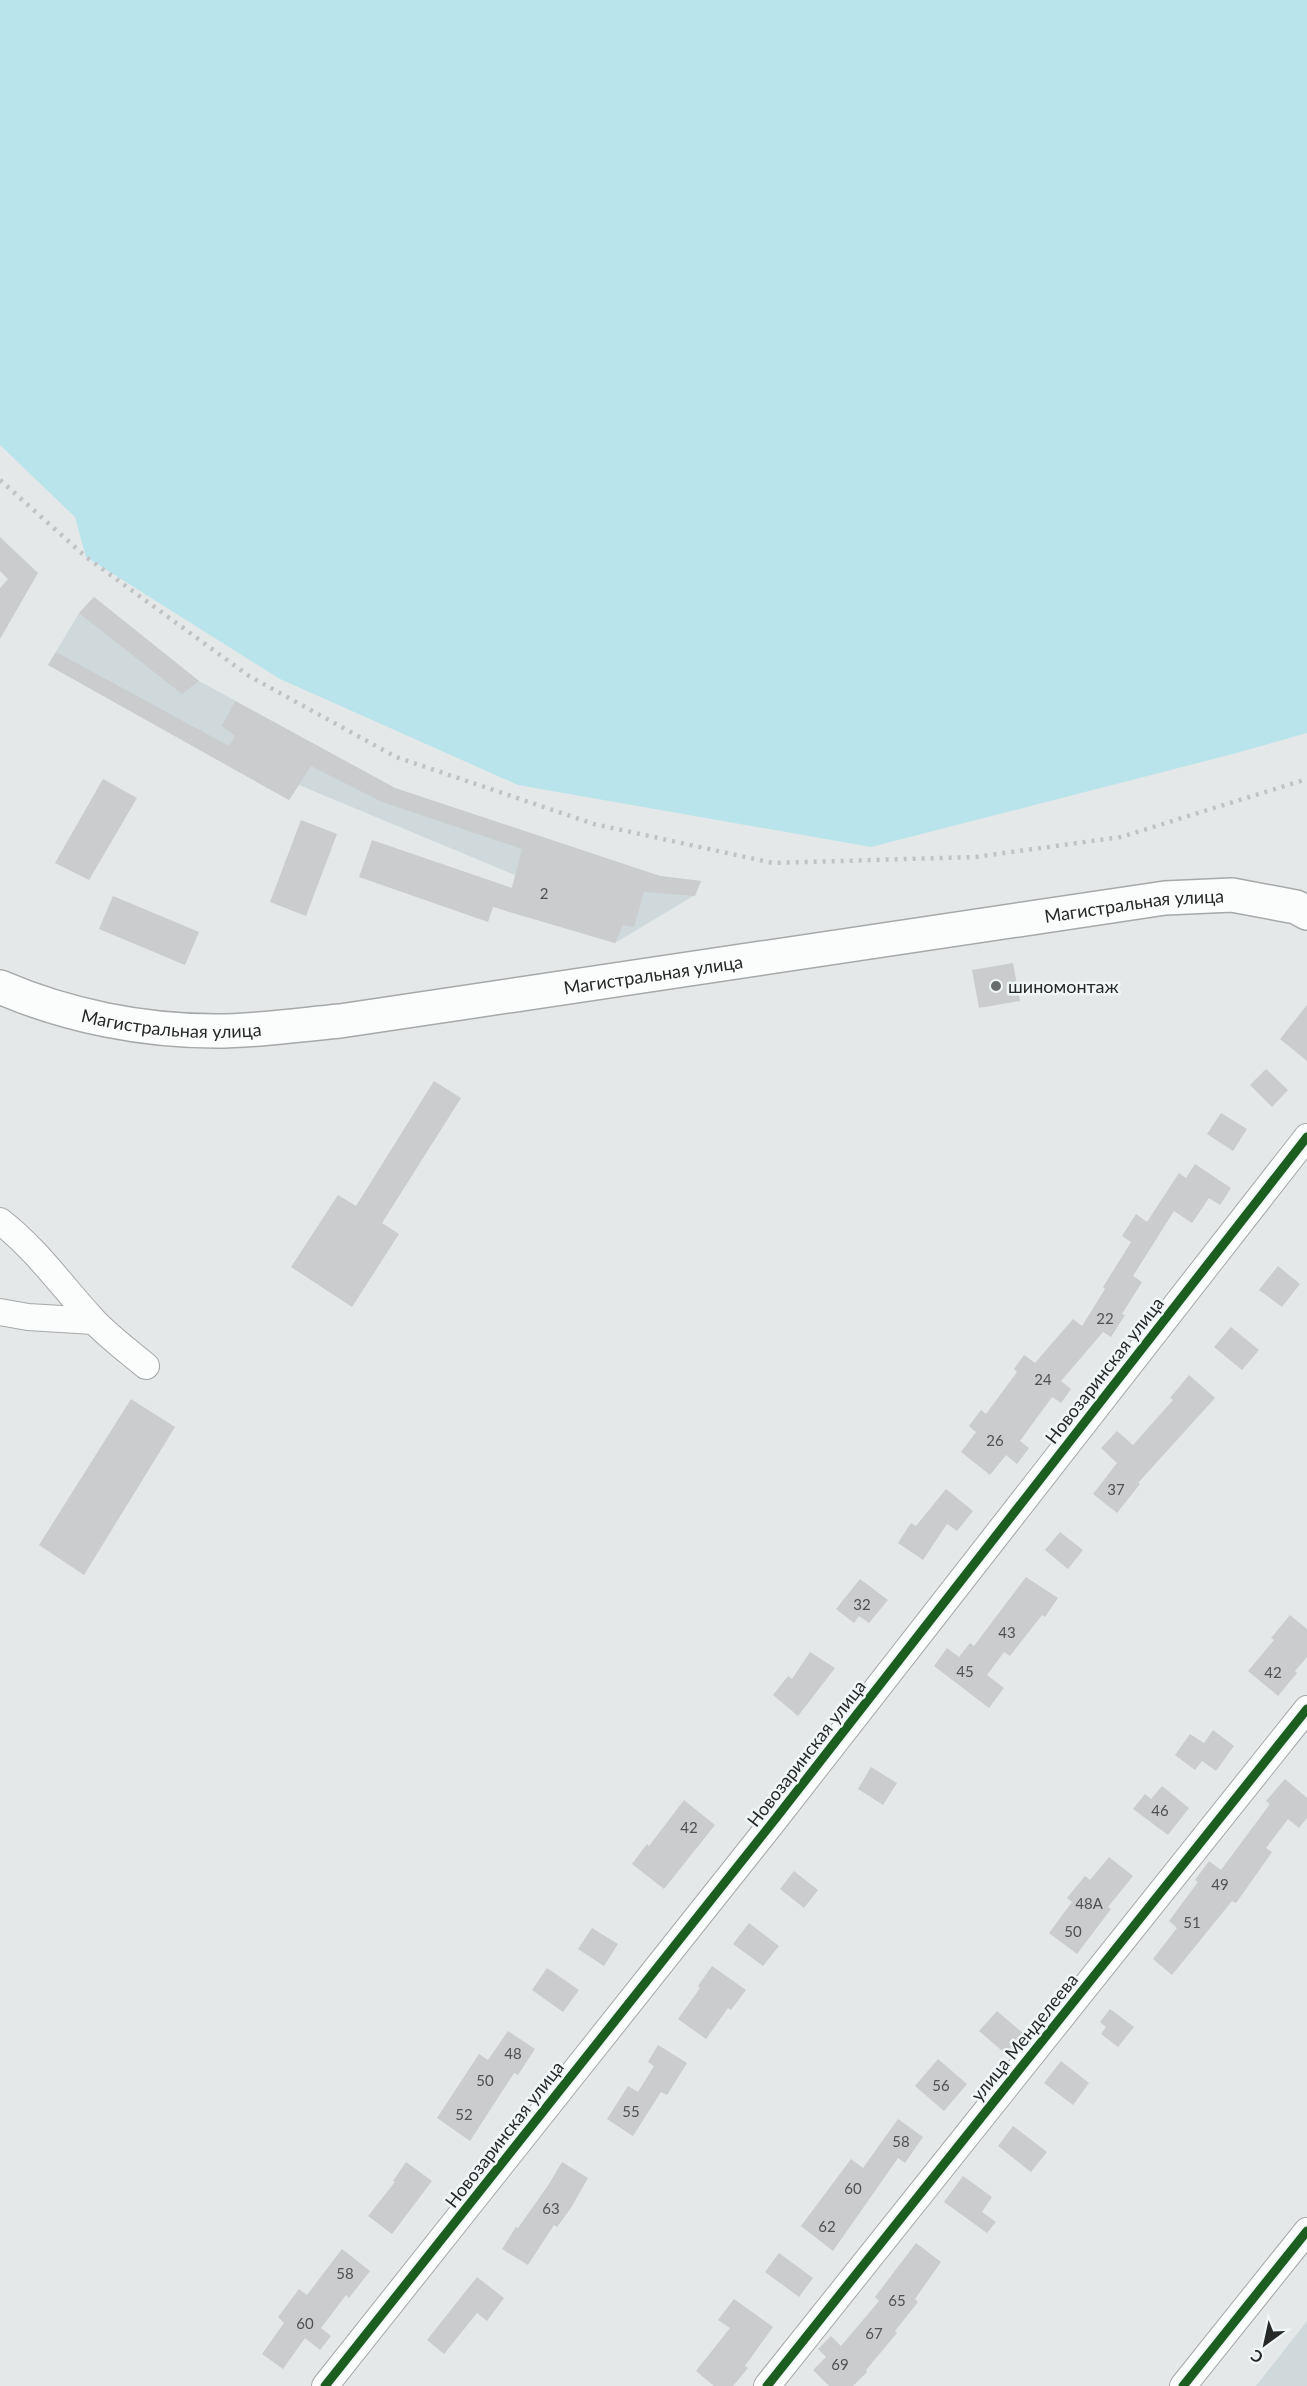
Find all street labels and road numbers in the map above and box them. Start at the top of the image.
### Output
street label: Магистральная улица [1043,884,1224,927]
street label: Магистральная улица [562,950,744,999]
street label: Магистральная улица [79,1004,262,1042]
street label: Новозаринская улица [1040,1292,1168,1448]
street label: Новозаринская улица [742,1675,870,1831]
street label: улица Менделеева [966,1969,1082,2105]
street label: Новозаринская улица [440,2056,568,2212]

